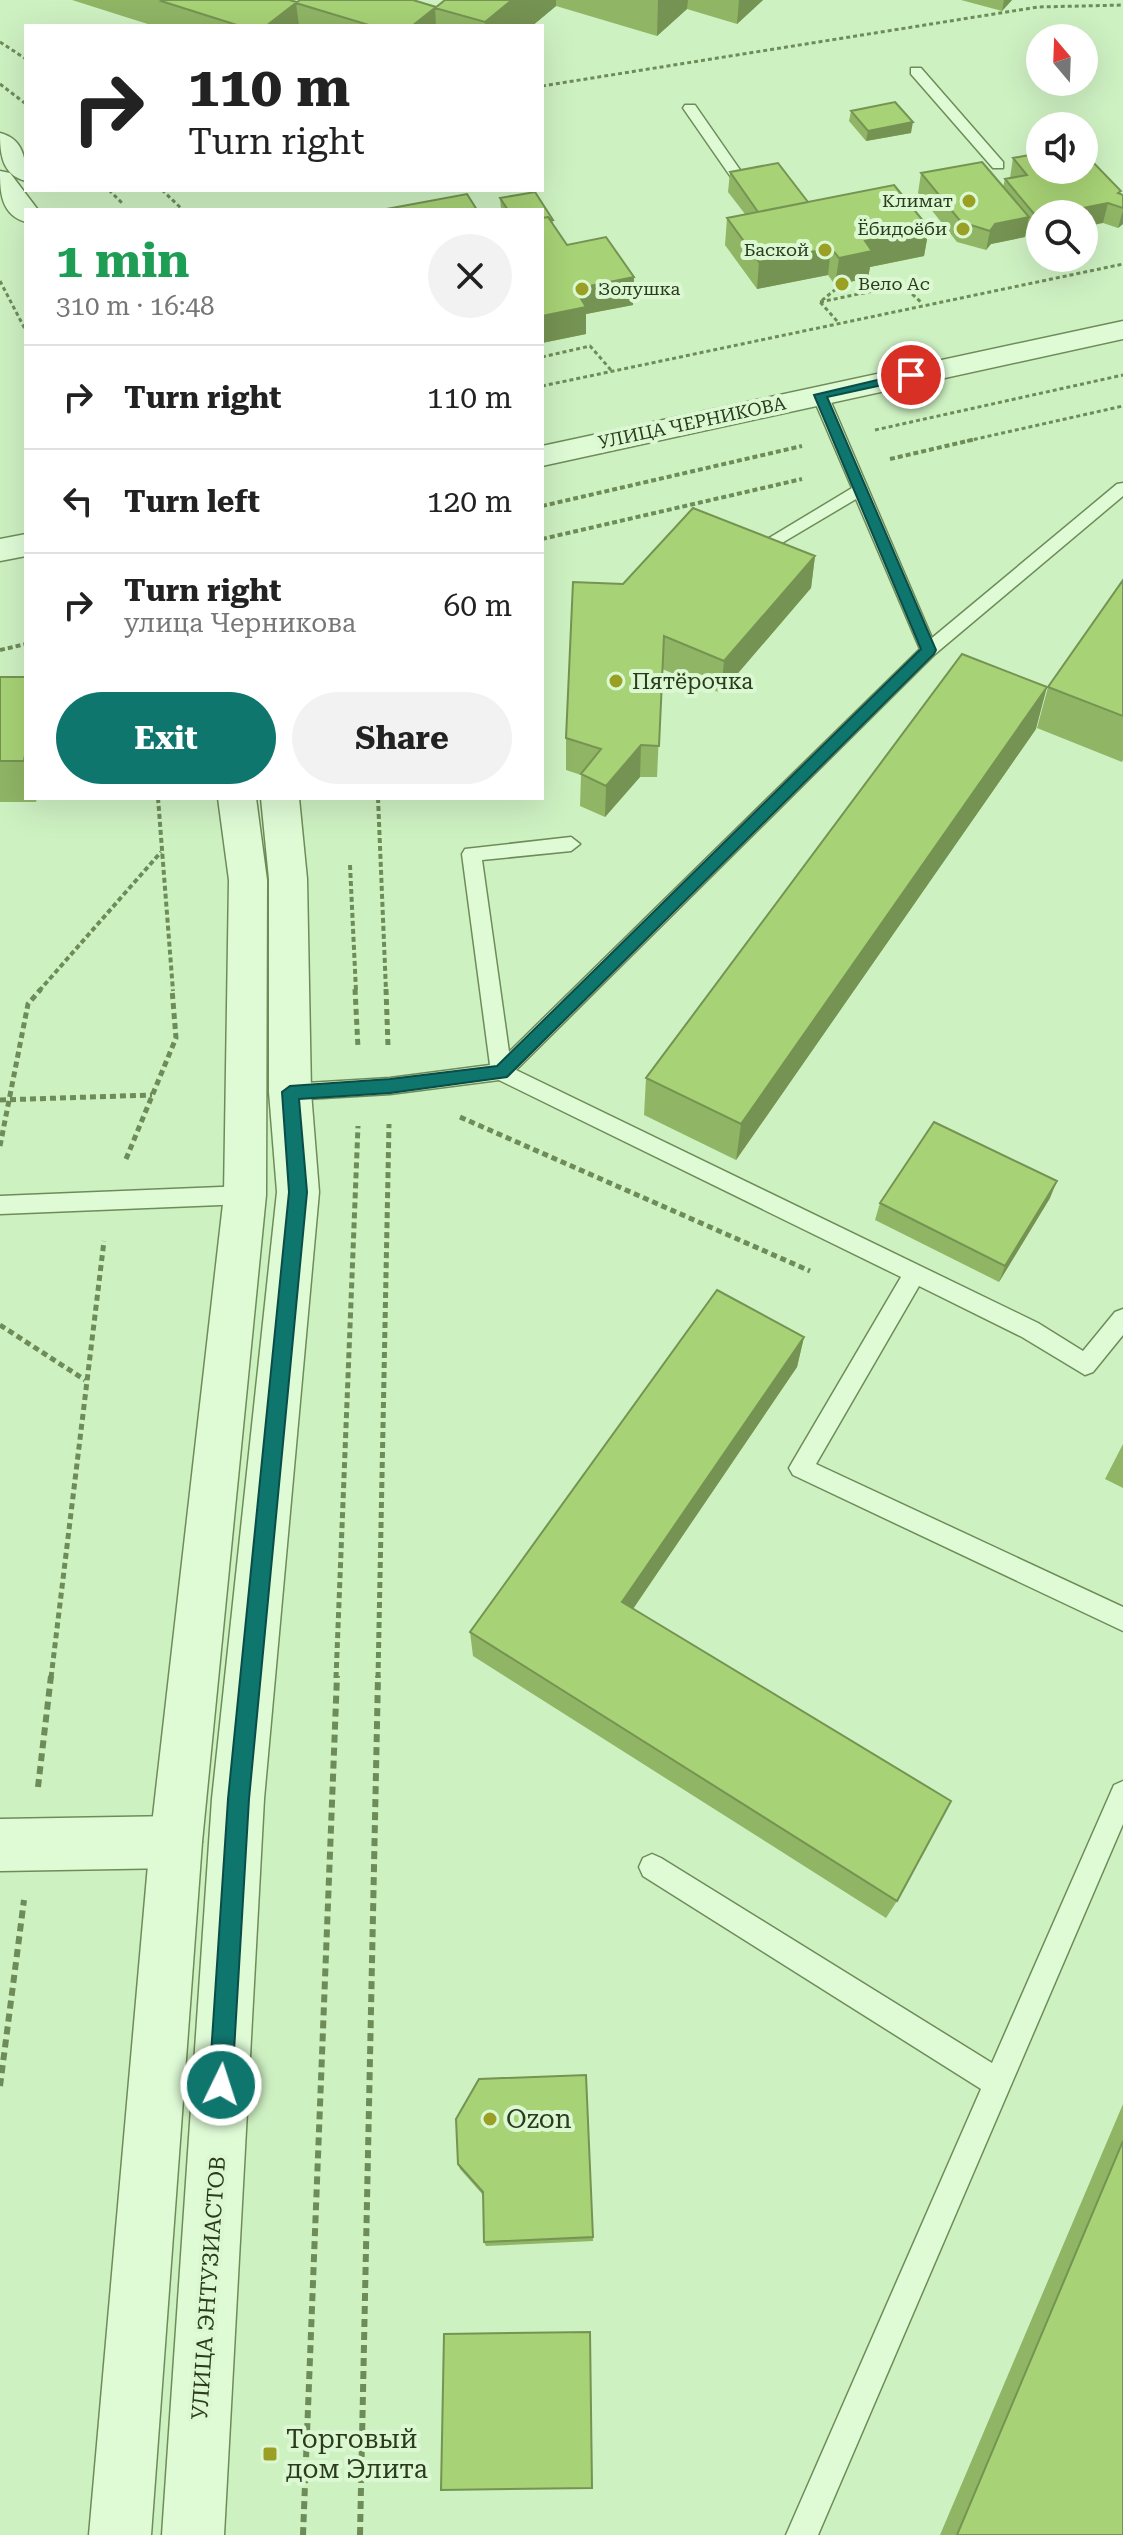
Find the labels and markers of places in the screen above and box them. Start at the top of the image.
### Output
place label: Климат [882,190,953,211]
marker: Климат [960,192,978,210]
place label: Ёбидоёби [857,218,947,239]
marker: Ёбидоёби [954,220,972,238]
place label: Баской [744,239,809,260]
marker: Баской [816,241,834,259]
place label: Вело Ас [858,273,930,294]
marker: Вело Ас [833,275,851,293]
place label: Золушка [598,278,680,299]
marker: Золушка [573,280,591,298]
pin [877,341,945,409]
place label: Пятёрочка [632,669,753,694]
marker: Пятёрочка [607,672,625,690]
place label: Ozon [506,2104,572,2134]
marker: Ozon [481,2110,499,2128]
place label: Торговый дом Элита [286,2424,428,2484]
marker: Торговый дом Элита [261,2445,279,2463]

